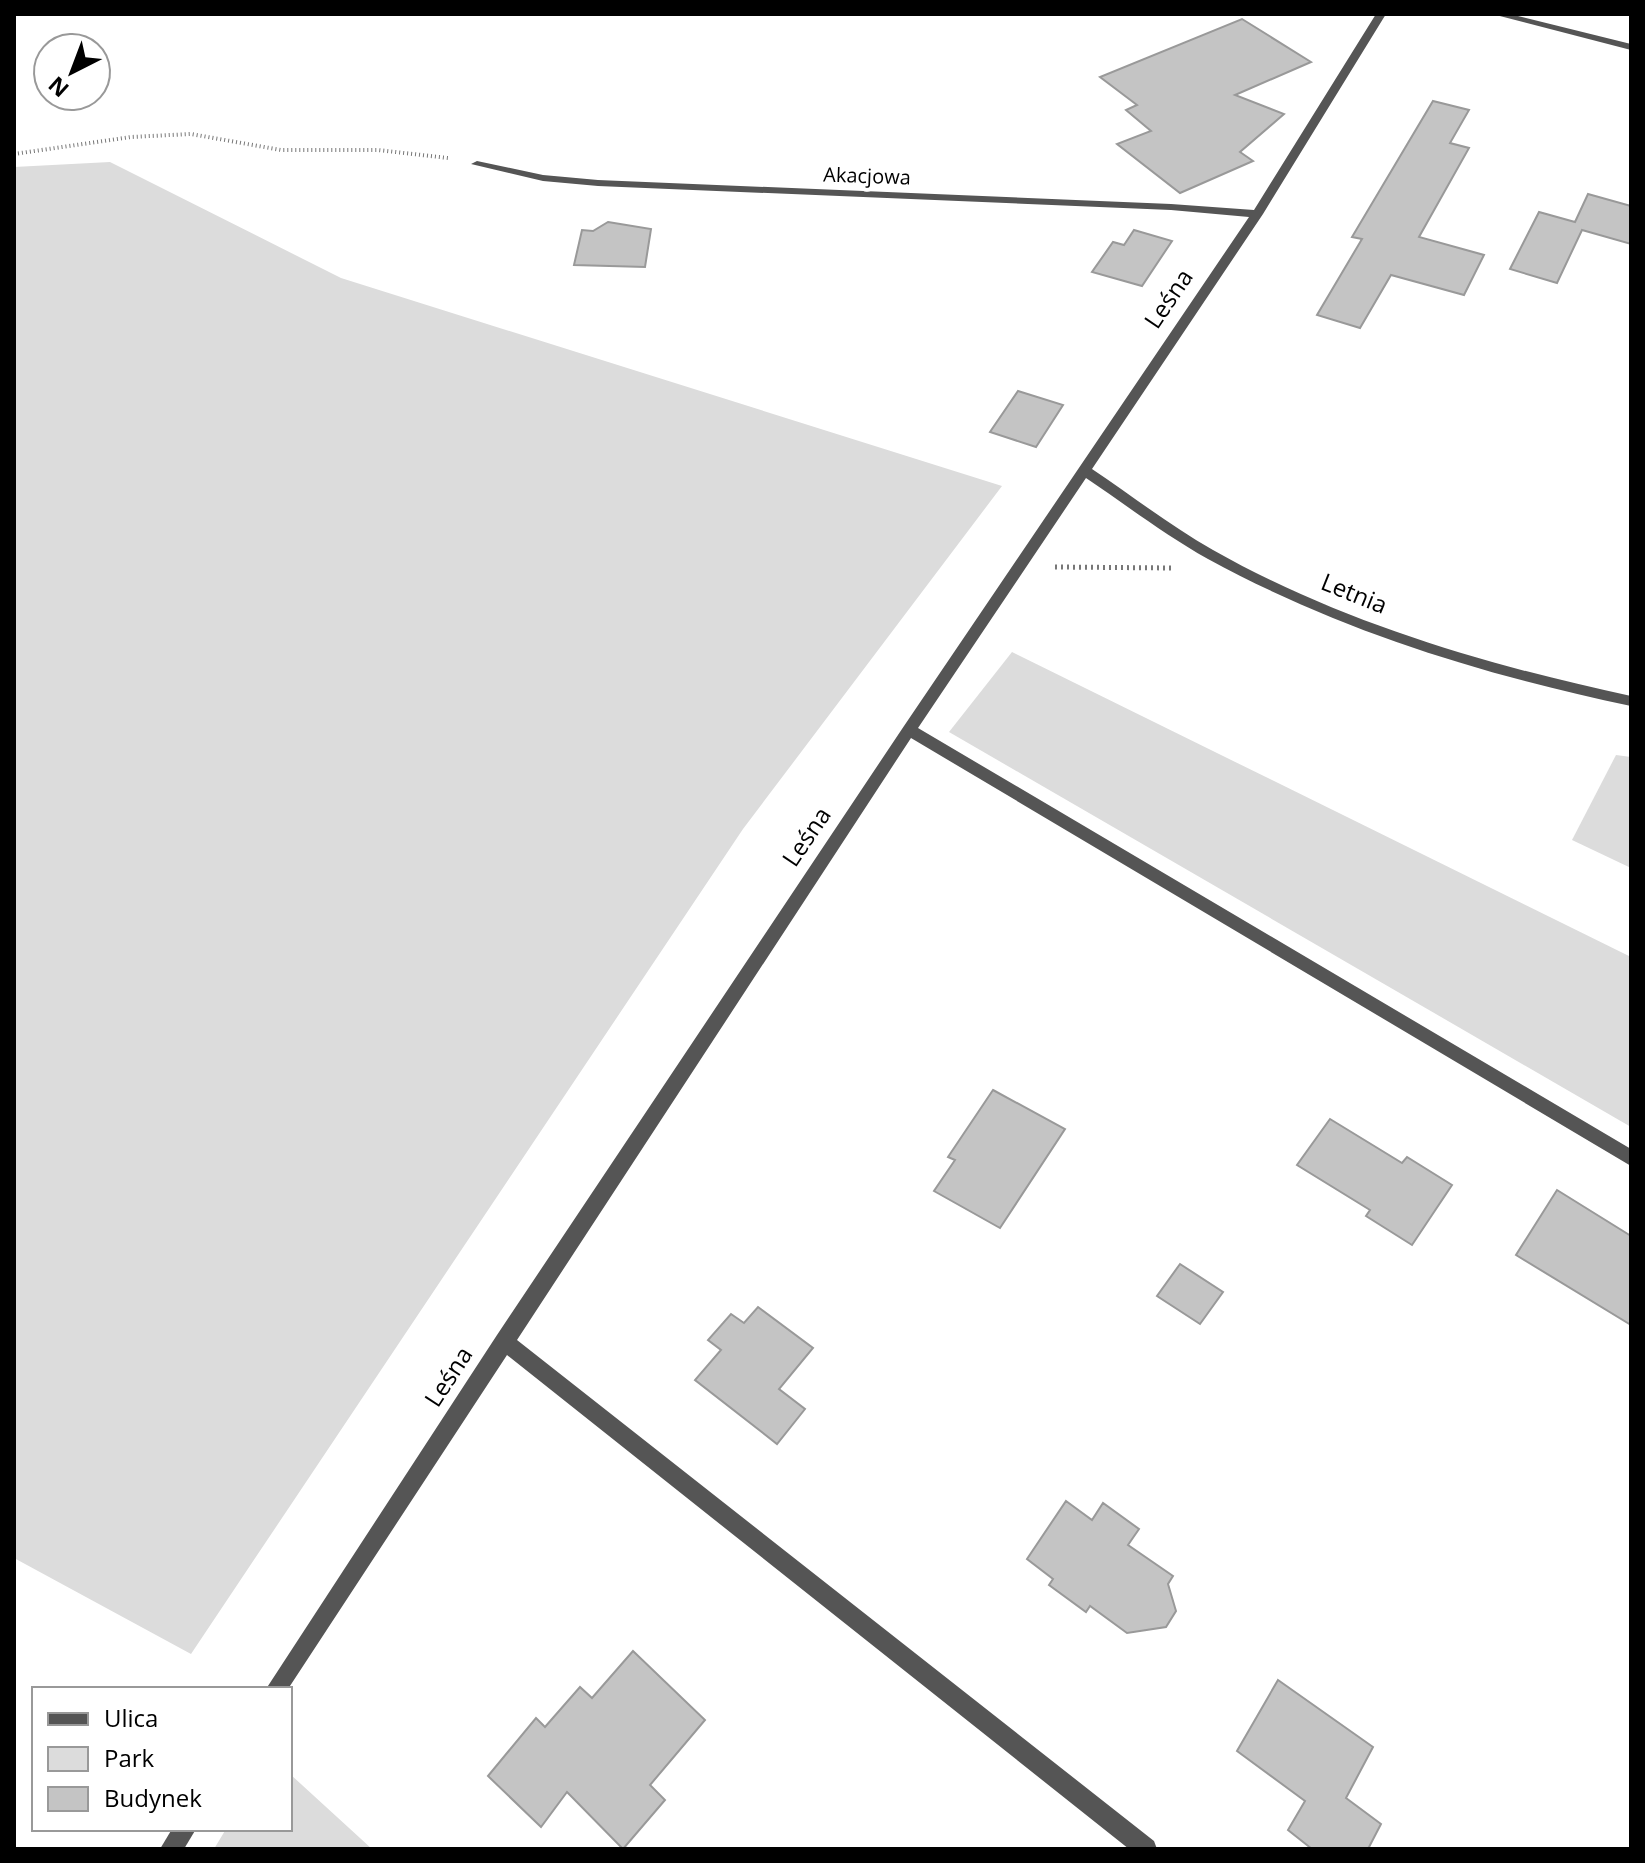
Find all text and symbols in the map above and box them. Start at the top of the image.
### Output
north arrow [32,32,112,112]
text: N [41,70,75,105]
street label: Akacjowa [823,160,911,191]
street label: Leśna [1136,262,1200,335]
street label: Letnia [1317,564,1393,621]
street label: Leśna [774,800,838,873]
street label: Leśna [416,1340,479,1413]
legend [32,1687,292,1831]
text: Ulica [104,1701,158,1734]
text: Park [104,1741,155,1774]
text: Budynek [104,1781,202,1814]

